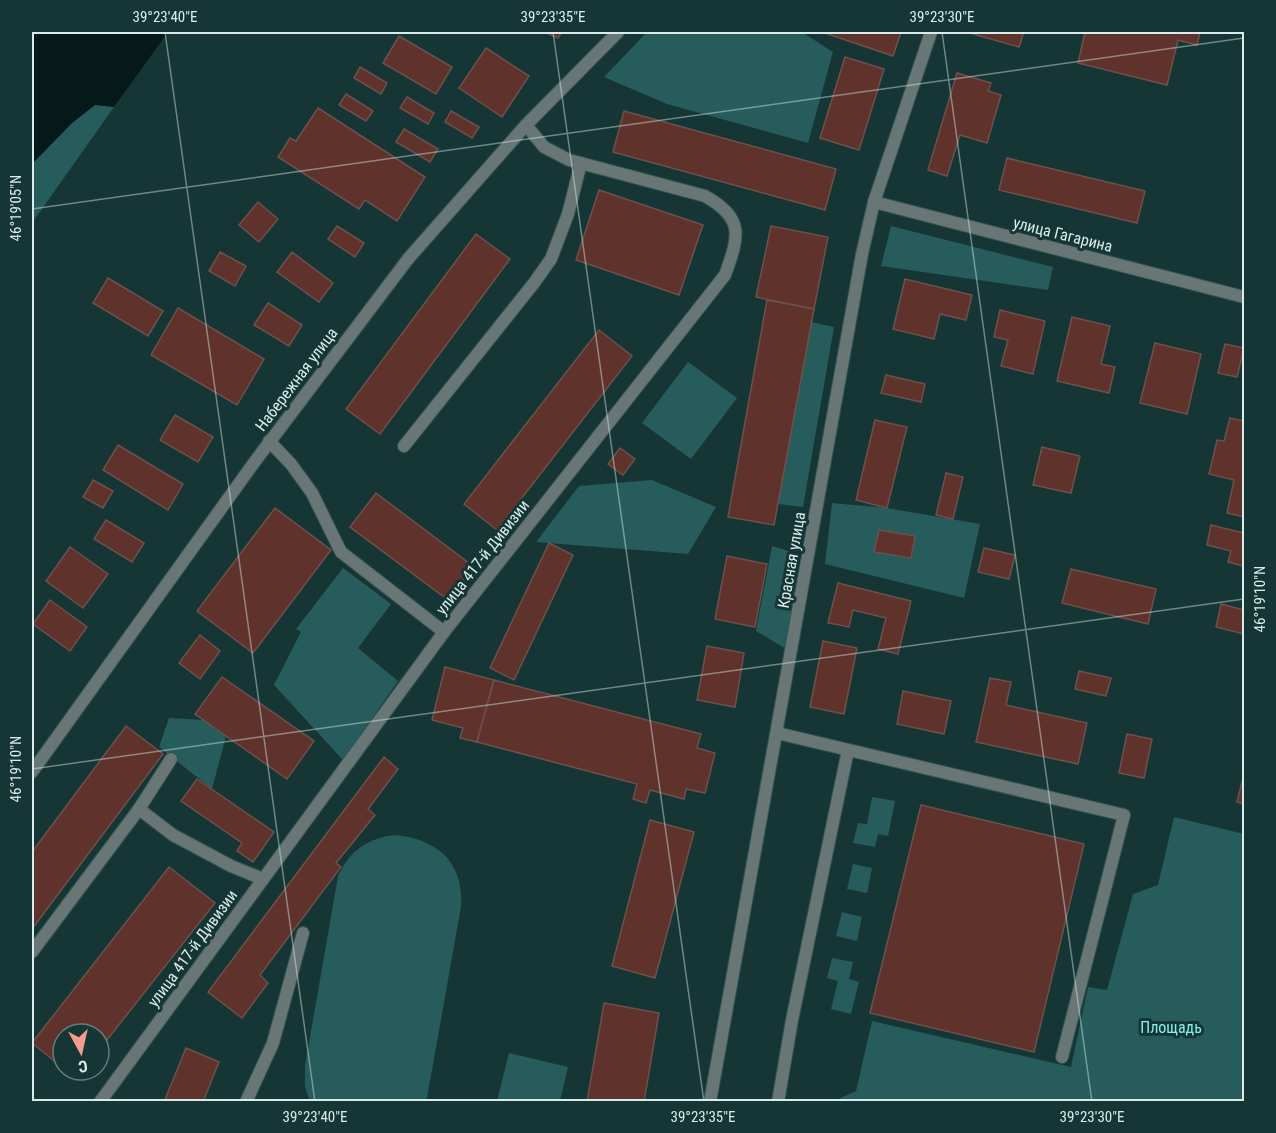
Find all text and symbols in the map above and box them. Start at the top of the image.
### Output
text: 39°23'40"E [133,8,197,26]
text: 39°23'35"E [521,8,585,26]
text: 39°23'30"E [910,8,974,26]
text: 46°19'05"N [7,175,25,241]
street label: улица Гагарина [1011,213,1114,256]
street label: Набережная улица [251,324,342,435]
street label: улица 417-й Дивизии [432,496,533,618]
street label: Красная улица [774,510,809,610]
text: 46°19'10"N [1251,566,1269,632]
text: 46°19'10"N [7,736,25,802]
street label: улица 417-й Дивизии [144,886,241,1011]
park label: Площадь [1140,1018,1202,1037]
north arrow [51,1022,111,1082]
text: С [77,1056,89,1076]
text: 39°23'40"E [283,1108,347,1126]
text: 39°23'35"E [671,1108,735,1126]
text: 39°23'30"E [1060,1108,1124,1126]

